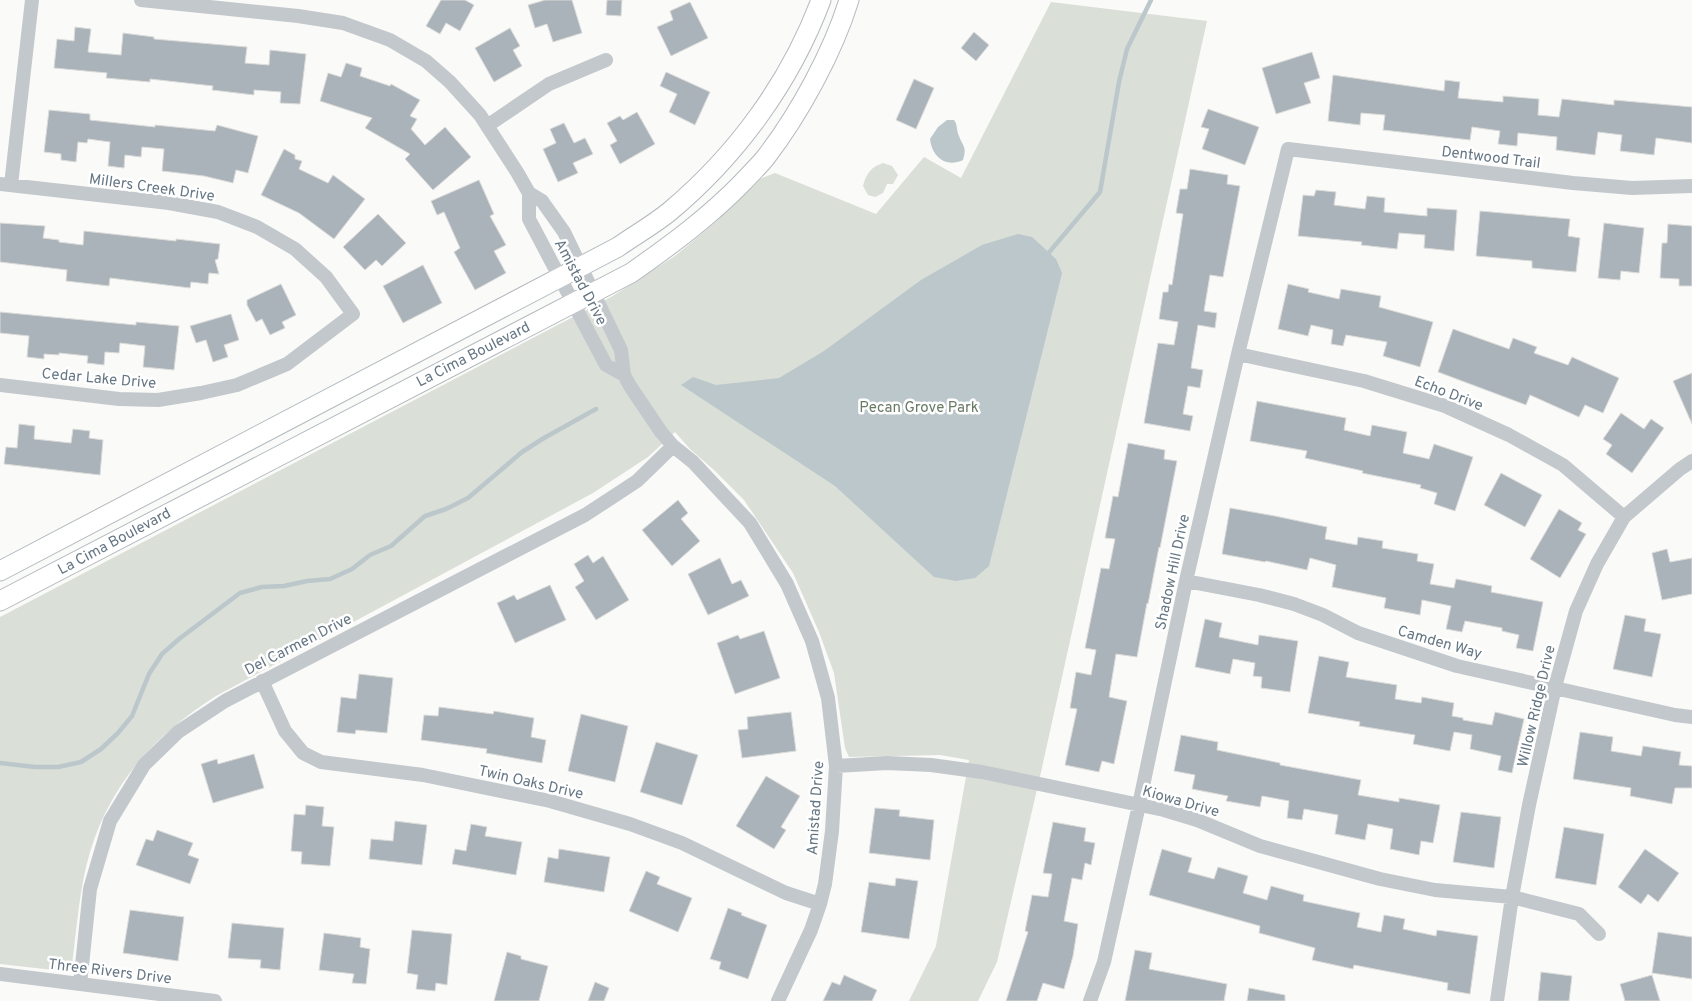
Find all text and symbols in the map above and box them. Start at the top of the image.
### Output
street label: Dentwood Trail [1440,143,1541,174]
street label: Millers Creek Drive [88,170,216,207]
street label: Amistad Drive [549,236,610,329]
street label: La Cima Boulevard [414,318,534,392]
street label: Cedar Lake Drive [41,365,157,394]
street label: Echo Drive [1411,373,1486,416]
park label: Pecan Grove Park [859,399,979,418]
street label: La Cima Boulevard [55,505,175,580]
street label: Shadow Hill Drive [1152,513,1195,632]
street label: Del Carmen Drive [242,610,355,681]
street label: Camden Way [1395,622,1484,665]
street label: Willow Ridge Drive [1514,644,1561,769]
street label: Amistad Drive [804,760,829,856]
street label: Twin Oaks Drive [476,762,585,805]
street label: Kiowa Drive [1140,782,1221,823]
street label: Three Rivers Drive [47,955,173,989]

